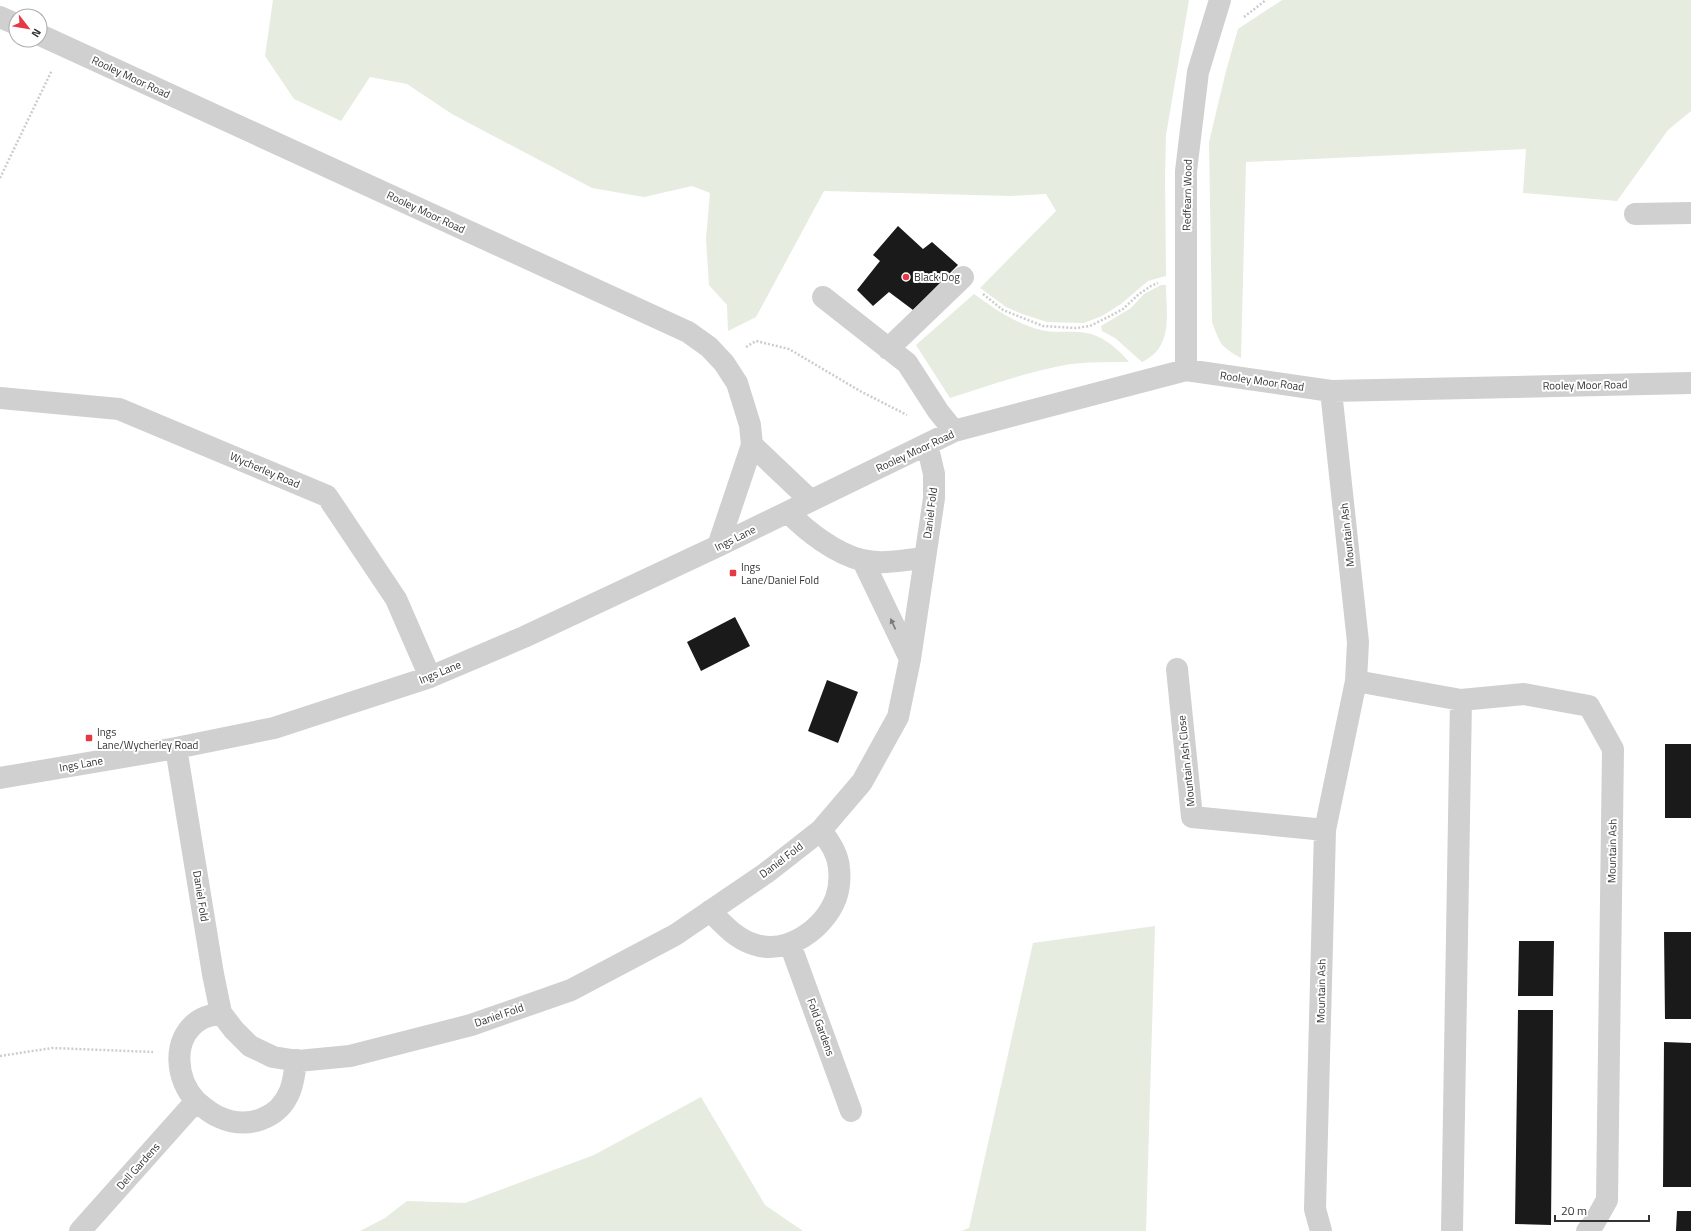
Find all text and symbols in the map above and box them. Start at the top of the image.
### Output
north arrow [8,8,48,48]
text: N [28,26,45,41]
street label: Rooley Moor Road [89,52,173,102]
street label: Redfearn Wood [1178,159,1196,231]
street label: Rooley Moor Road [384,187,468,237]
place label: Black Dog [914,269,960,285]
marker: Black Dog [901,272,911,282]
street label: Rooley Moor Road [1219,367,1305,395]
street label: Rooley Moor Road [1542,376,1628,394]
street label: Rooley Moor Road [873,426,957,476]
street label: Wycherley Road [228,448,303,492]
street label: Daniel Fold [919,486,941,539]
street label: Mountain Ash [1336,502,1358,568]
street label: Ings Lane [712,521,759,555]
place label: Ings Lane/Daniel Fold [741,559,819,588]
marker: Ings Lane/Daniel Fold [728,568,738,578]
one-way arrow [890,618,896,630]
street label: Ings Lane [417,656,464,688]
street label: Mountain Ash Close [1173,714,1199,807]
place label: Ings Lane/Wycherley Road [97,724,199,753]
marker: Ings Lane/Wycherley Road [84,733,94,743]
street label: Ings Lane [58,752,105,776]
street label: Mountain Ash [1603,819,1621,883]
street label: Daniel Fold [756,838,806,882]
street label: Daniel Fold [189,869,213,923]
street label: Mountain Ash [1312,959,1330,1023]
street label: Fold Gardens [803,996,839,1058]
street label: Daniel Fold [472,999,526,1031]
street label: Dell Gardens [112,1139,164,1193]
scale bar [1555,1197,1649,1223]
text: 20 m [1561,1201,1587,1220]

